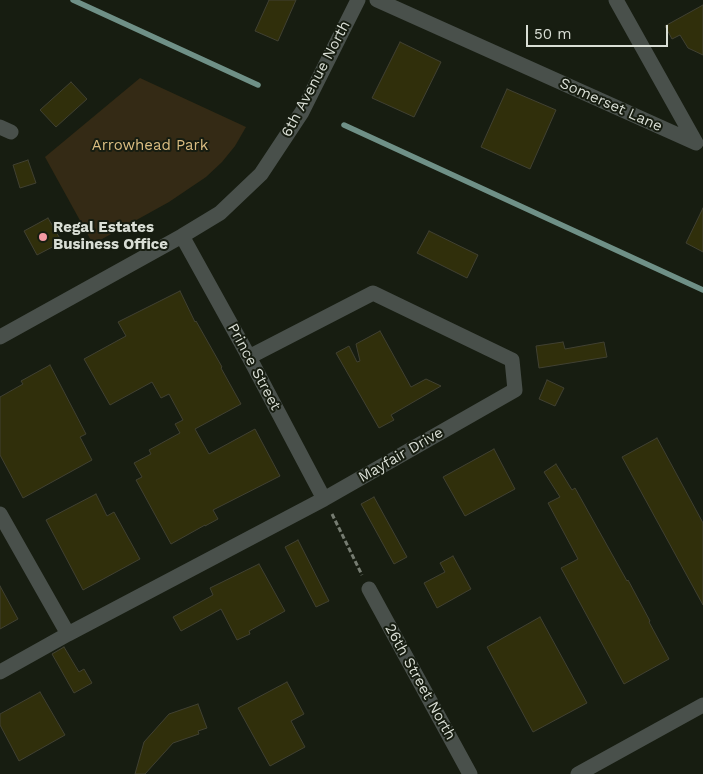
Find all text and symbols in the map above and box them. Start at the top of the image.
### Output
scale bar [528,15,670,47]
street label: 6th Avenue North [278,18,354,140]
text: 50 m [534,25,571,43]
street label: Somerset Lane [557,74,665,136]
park label: Arrowhead Park [92,137,208,155]
place label: Regal Estates Business Office [53,219,168,254]
marker: Regal Estates Business Office [37,231,49,243]
street label: Prince Street [224,320,284,414]
street label: Mayfair Drive [355,423,447,487]
street label: 26th Street North [381,621,459,743]

